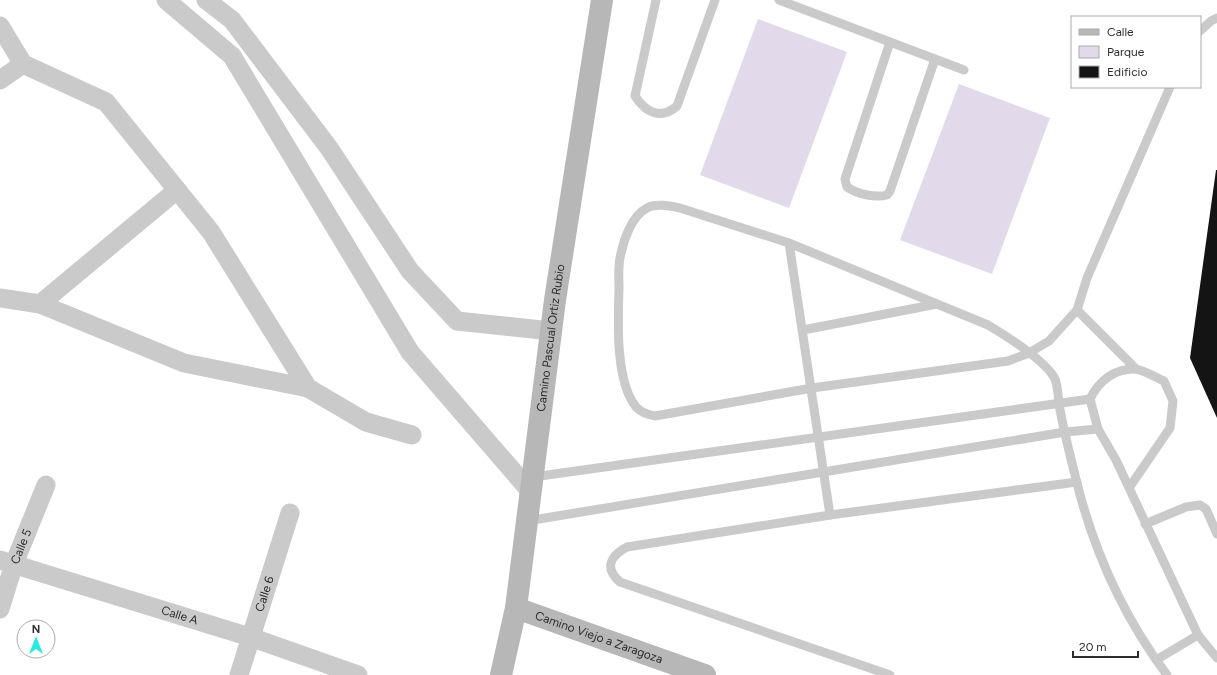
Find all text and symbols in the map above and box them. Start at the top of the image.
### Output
legend [1071,16,1201,88]
text: Calle [1107,25,1134,39]
text: Parque [1107,45,1145,59]
text: Edificio [1107,65,1147,79]
street label: Camino Pascual Ortiz Rubio [534,263,568,412]
street label: Calle 5 [8,527,34,566]
street label: Calle 6 [252,574,277,613]
street label: Calle A [160,603,200,628]
street label: Camino Viejo a Zaragoza [533,608,665,666]
north arrow [16,619,56,659]
text: N [32,623,40,636]
scale bar [1073,633,1138,659]
text: 20 m [1079,640,1107,654]

